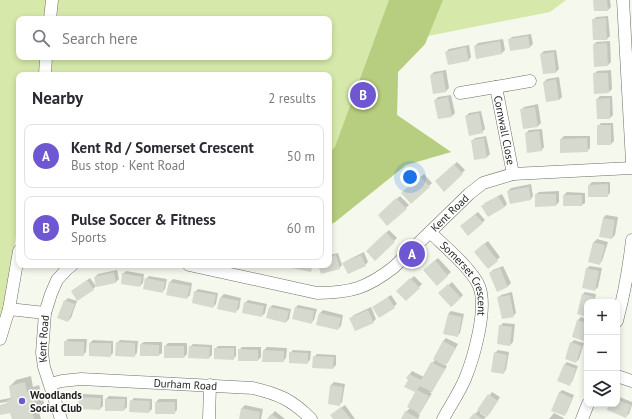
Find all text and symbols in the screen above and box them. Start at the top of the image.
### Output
search box [16,16,332,60]
icon: search [30,27,52,49]
text: Search here [62,29,138,48]
pin: B [350,80,376,110]
text: Nearby [32,87,83,109]
text: 2 results [268,90,316,107]
street label: Cornwall Close [491,94,518,166]
text: Kent Rd / Somerset Crescent [71,138,254,157]
text: A [42,148,50,165]
text: 50 m [287,148,315,165]
text: Bus stop · Kent Road [71,157,185,174]
your location [400,167,420,187]
street label: Kent Road [428,191,472,235]
text: Pulse Soccer & Fitness [71,210,216,229]
text: B [42,220,50,237]
text: 60 m [287,220,315,237]
text: Sports [71,229,107,246]
street label: Somerset Crescent [437,238,489,317]
pin: A [399,239,425,269]
map controls [584,299,620,407]
button: + [584,299,620,335]
street label: Kent Road [35,314,52,364]
button: − [584,335,620,371]
button: layers [584,371,620,407]
street label: Durham Road [153,376,218,393]
place label: Woodlands Social Club [30,388,82,415]
marker: Woodlands Social Club [17,396,27,406]

